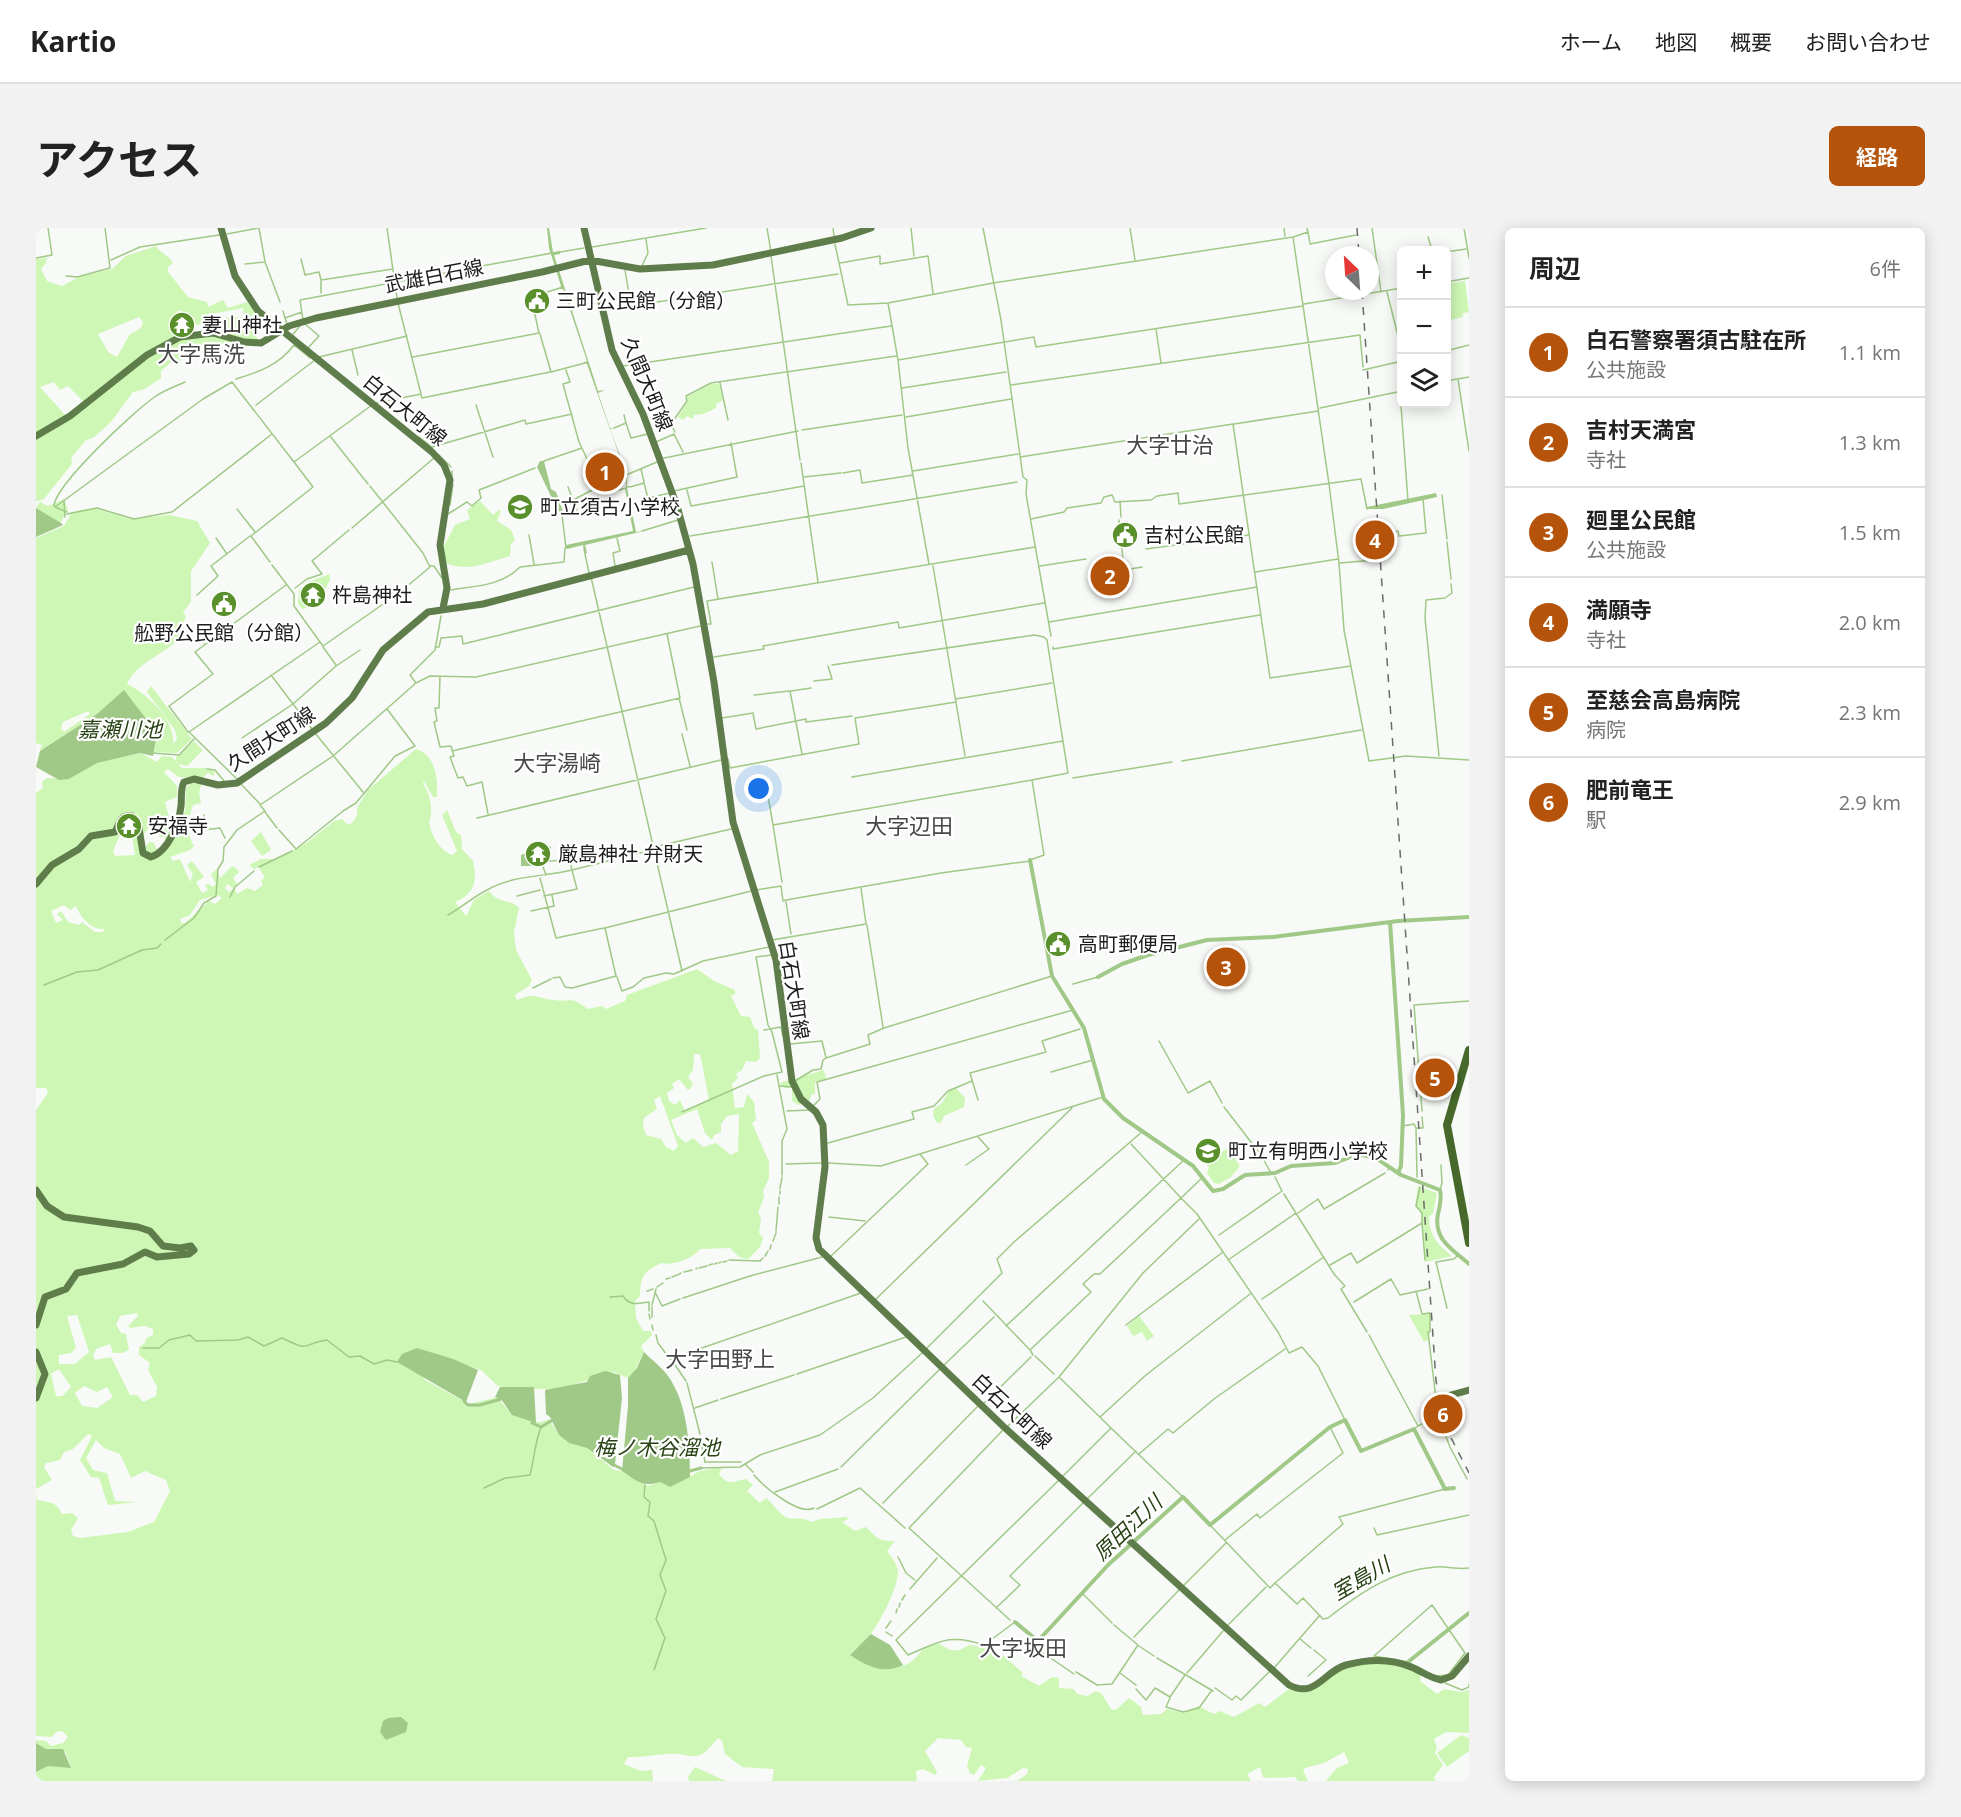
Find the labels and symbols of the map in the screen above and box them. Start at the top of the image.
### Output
north arrow [1325,246,1379,300]
street label: 武雄白石線 [382,253,486,298]
public building icon: 三町公民館（分館） [522,286,552,316]
place label: 三町公民館（分館） [556,287,736,314]
temple icon: 妻山神社 [167,310,197,340]
place label: 妻山神社 [202,311,282,338]
street label: 久間大町線 [615,333,679,435]
district label: 大字馬洗 [157,338,245,368]
street label: 白石大町線 [358,368,453,452]
district label: 大字廿治 [1126,429,1214,459]
pin: 1 [586,450,624,494]
school or university icon: 町立須古小学校 [505,492,535,522]
place label: 町立須古小学校 [540,493,680,520]
pin: 4 [1356,518,1394,562]
public building icon: 吉村公民館 [1110,520,1140,550]
place label: 吉村公民館 [1144,521,1244,548]
pin: 2 [1090,554,1130,598]
temple icon: 杵島神社 [298,580,328,610]
place label: 杵島神社 [332,581,412,608]
public building icon: 舩野公民館（分館） [209,589,239,619]
place label: 舩野公民館（分館） [134,619,314,646]
street label: 久間大町線 [221,700,320,777]
water label: 嘉瀬川池 [78,715,164,743]
district label: 大字湯崎 [513,747,601,777]
your location [744,774,773,803]
district label: 大字辺田 [865,810,953,840]
temple icon: 安福寺 [114,811,144,841]
place label: 安福寺 [148,812,208,839]
temple icon: 厳島神社 弁財天 [523,839,553,869]
place label: 厳島神社 弁財天 [558,840,703,867]
public building icon: 高町郵便局 [1043,929,1073,959]
place label: 高町郵便局 [1078,930,1178,957]
street label: 白石大町線 [773,938,816,1041]
pin: 3 [1206,944,1246,990]
pin: 5 [1416,1056,1454,1100]
school or university icon: 町立有明西小学校 [1193,1136,1223,1166]
place label: 町立有明西小学校 [1228,1137,1388,1164]
district label: 大字田野上 [665,1343,775,1373]
street label: 白石大町線 [967,1367,1058,1455]
pin: 6 [1424,1392,1462,1436]
water label: 梅ノ木谷溜池 [594,1433,722,1461]
water label: 原田江川 [1087,1487,1169,1566]
water label: 室島川 [1326,1549,1397,1606]
district label: 大字坂田 [979,1632,1067,1662]

